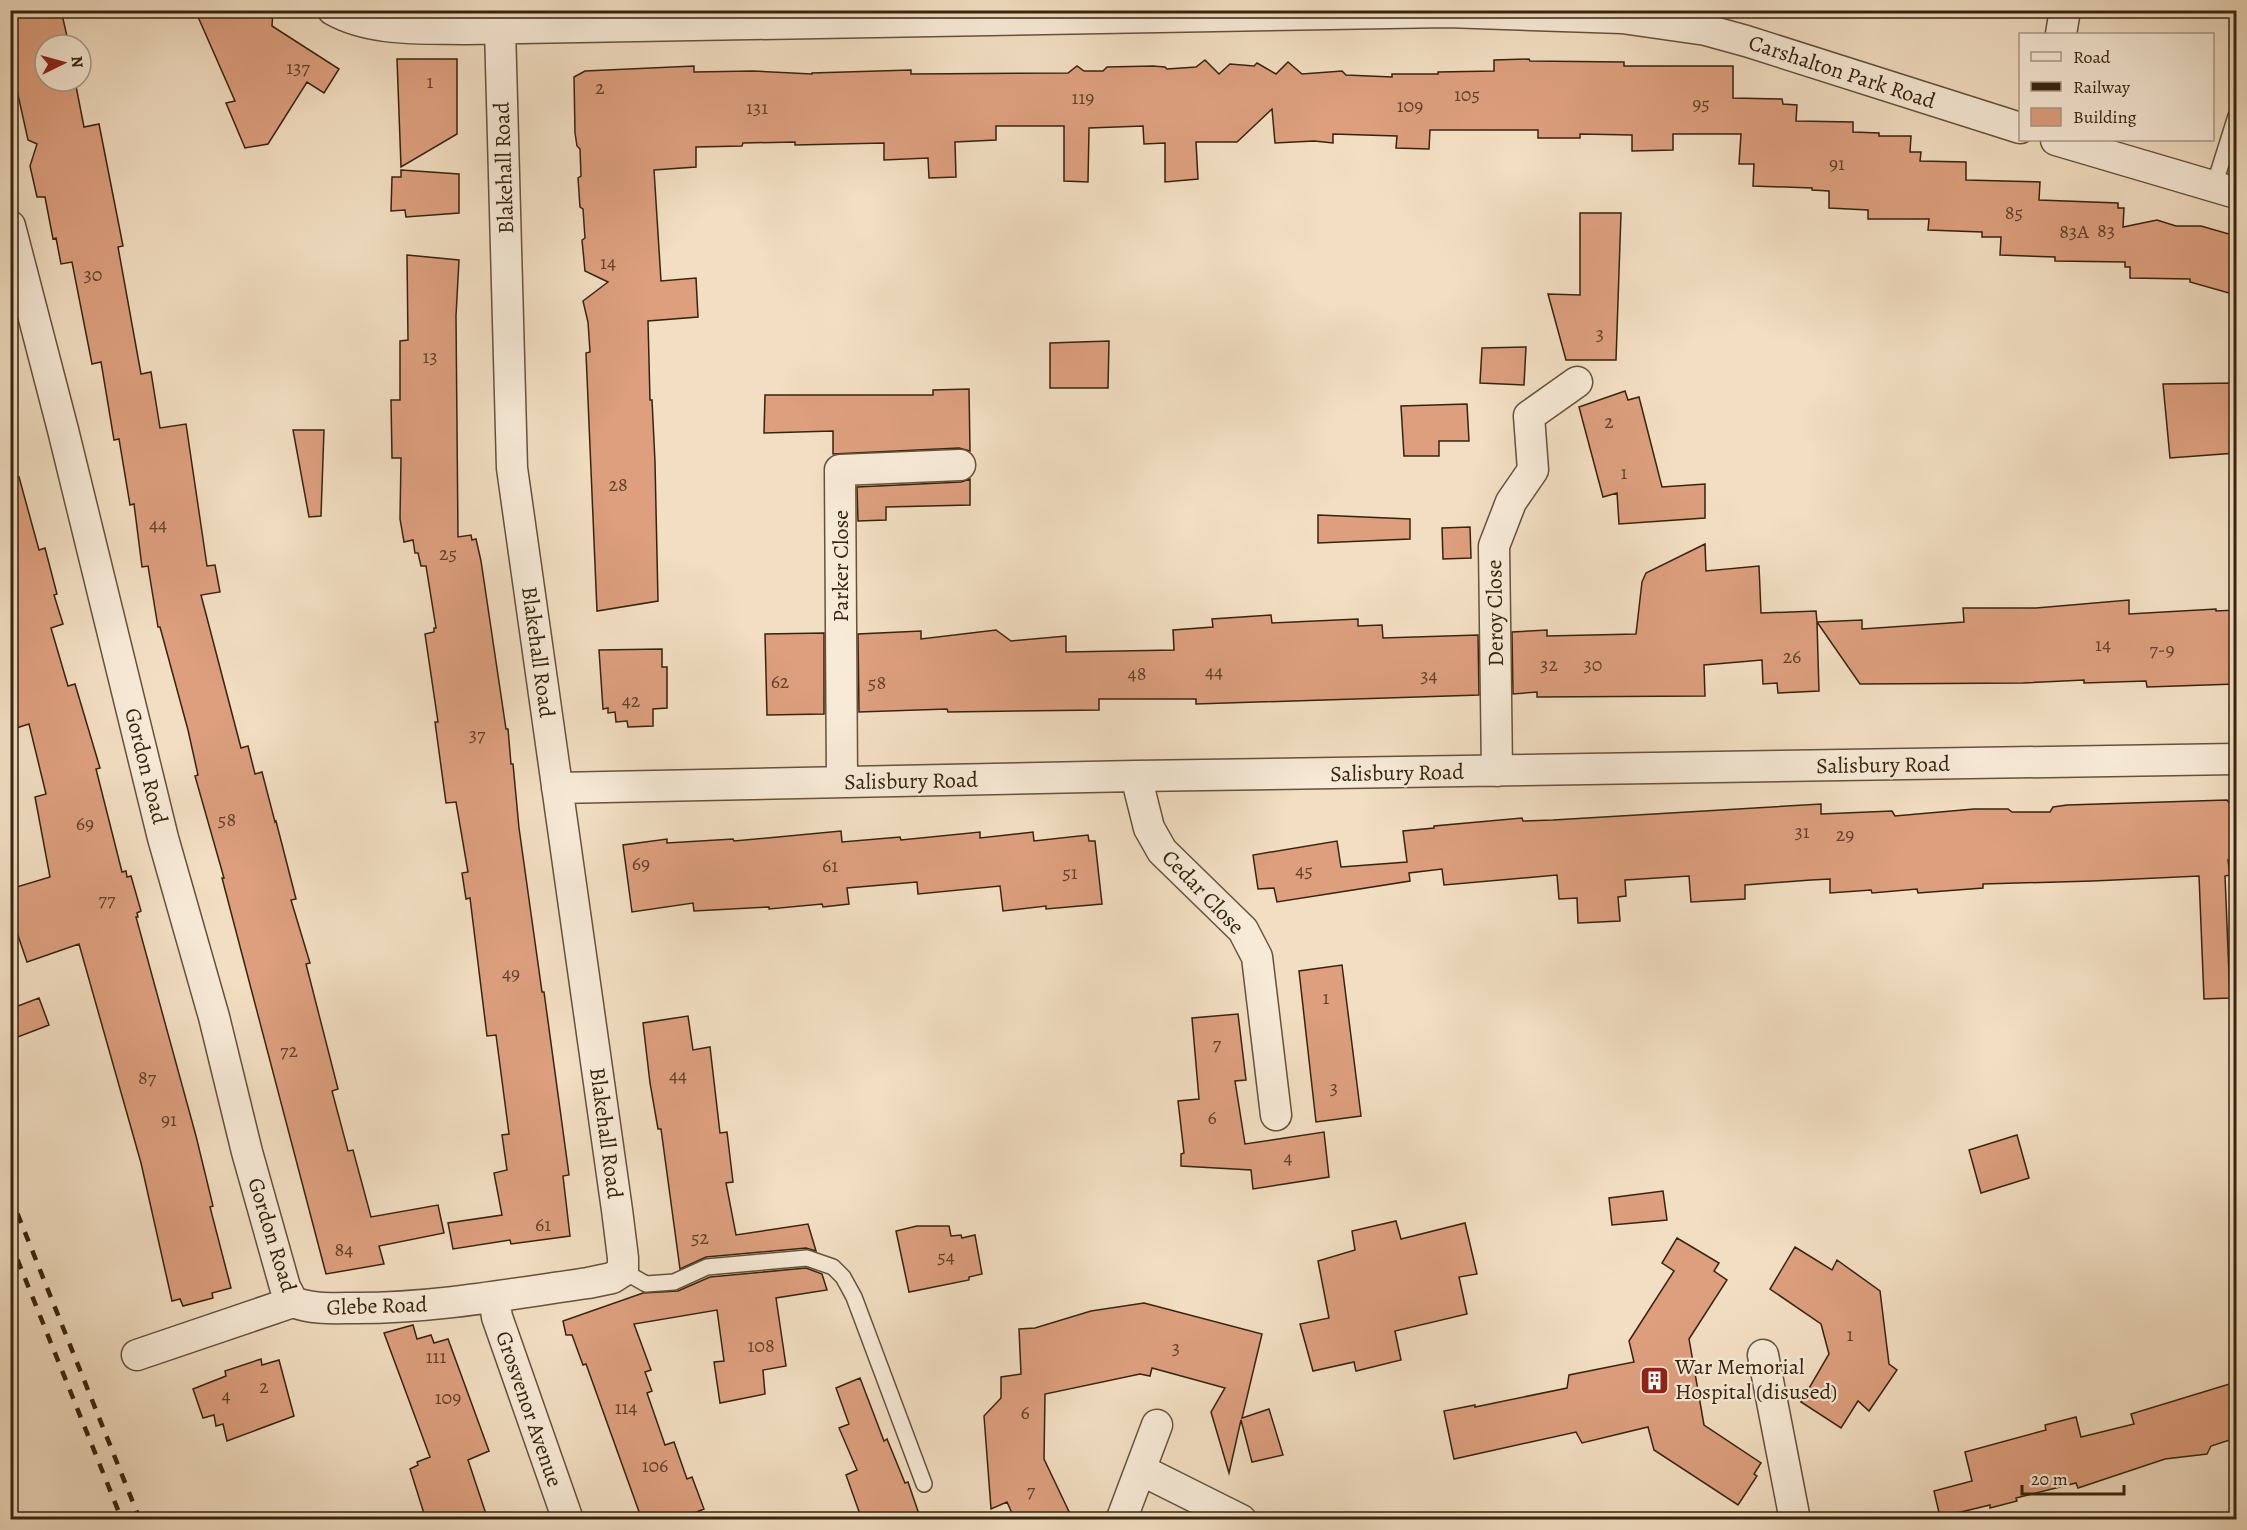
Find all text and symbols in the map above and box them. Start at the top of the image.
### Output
street label: Carshalton Park Road [1745,28,1939,116]
north arrow [33,33,93,93]
legend [2019,33,2214,141]
text: Road [2073,45,2111,69]
house number: 137 [286,54,310,81]
text: N [65,55,88,69]
house number: 1 [427,68,434,95]
house number: 2 [595,74,605,101]
text: Railway [2073,75,2131,99]
house number: 105 [1454,81,1480,108]
house number: 119 [1072,84,1094,111]
house number: 95 [1692,90,1710,117]
house number: 109 [1397,92,1423,119]
house number: 131 [746,94,768,121]
street label: Blakehall Road [487,101,521,234]
text: Building [2073,105,2137,129]
house number: 91 [1829,150,1845,177]
house number: 85 [2005,199,2023,226]
house number: 83 [2097,217,2115,244]
house number: 83A [2059,218,2089,245]
house number: 14 [600,249,616,276]
house number: 30 [84,261,102,288]
house number: 3 [1596,320,1604,347]
house number: 13 [422,343,438,370]
house number: 2 [1604,408,1614,435]
house number: 1 [1621,459,1628,486]
house number: 28 [608,471,628,498]
street label: Parker Close [826,510,856,622]
house number: 44 [149,511,167,538]
house number: 25 [439,540,457,567]
street label: Deroy Close [1479,559,1511,667]
street label: Blakehall Road [514,585,562,720]
house number: 14 [2095,631,2111,658]
house number: 7-9 [2149,636,2175,663]
house number: 26 [1783,643,1801,670]
house number: 32 [1540,651,1558,678]
house number: 30 [1584,651,1602,678]
house number: 44 [1205,658,1223,685]
house number: 48 [1128,660,1146,687]
house number: 34 [1420,662,1438,689]
house number: 62 [771,668,790,695]
house number: 58 [868,669,886,696]
house number: 42 [622,687,641,714]
street label: Gordon Road [117,705,175,827]
house number: 37 [469,721,486,748]
street label: Salisbury Road [1816,749,1950,781]
street label: Salisbury Road [1330,757,1464,789]
street label: Salisbury Road [844,765,978,797]
house number: 58 [218,806,236,833]
house number: 69 [76,810,94,837]
house number: 31 [1794,818,1810,845]
house number: 29 [1836,821,1854,848]
street label: Cedar Close [1155,843,1251,941]
house number: 69 [632,850,650,877]
house number: 61 [822,852,838,879]
house number: 45 [1295,857,1313,884]
house number: 51 [1062,859,1078,886]
house number: 77 [99,886,116,913]
house number: 49 [502,960,520,987]
house number: 1 [1323,984,1330,1011]
house number: 7 [1213,1030,1222,1057]
house number: 72 [280,1037,298,1064]
house number: 44 [669,1062,687,1089]
house number: 87 [138,1064,157,1091]
street label: Blakehall Road [582,1066,630,1201]
house number: 3 [1330,1074,1338,1101]
house number: 6 [1207,1104,1217,1131]
house number: 91 [161,1106,177,1133]
house number: 4 [1283,1144,1293,1171]
street label: Gordon Road [240,1174,304,1296]
house number: 61 [535,1211,551,1238]
house number: 52 [691,1224,710,1251]
house number: 84 [335,1236,353,1263]
house number: 54 [937,1243,955,1270]
street label: Glebe Road [326,1289,428,1323]
house number: 1 [1847,1321,1854,1348]
street label: Grosvenor Avenue [488,1327,570,1491]
house number: 108 [747,1332,775,1359]
house number: 3 [1172,1334,1180,1361]
house number: 111 [426,1343,446,1370]
place label: War Memorial Hospital (disused) [1674,1352,1837,1407]
building icon: War Memorial Hospital (disused) [1638,1364,1670,1396]
house number: 2 [259,1373,269,1400]
house number: 4 [221,1382,231,1409]
house number: 109 [435,1384,461,1411]
house number: 114 [615,1394,637,1421]
house number: 6 [1020,1399,1030,1426]
house number: 106 [642,1452,668,1479]
scale bar [2022,1458,2124,1496]
text: 20 m [2031,1467,2068,1491]
house number: 7 [1027,1477,1036,1504]

